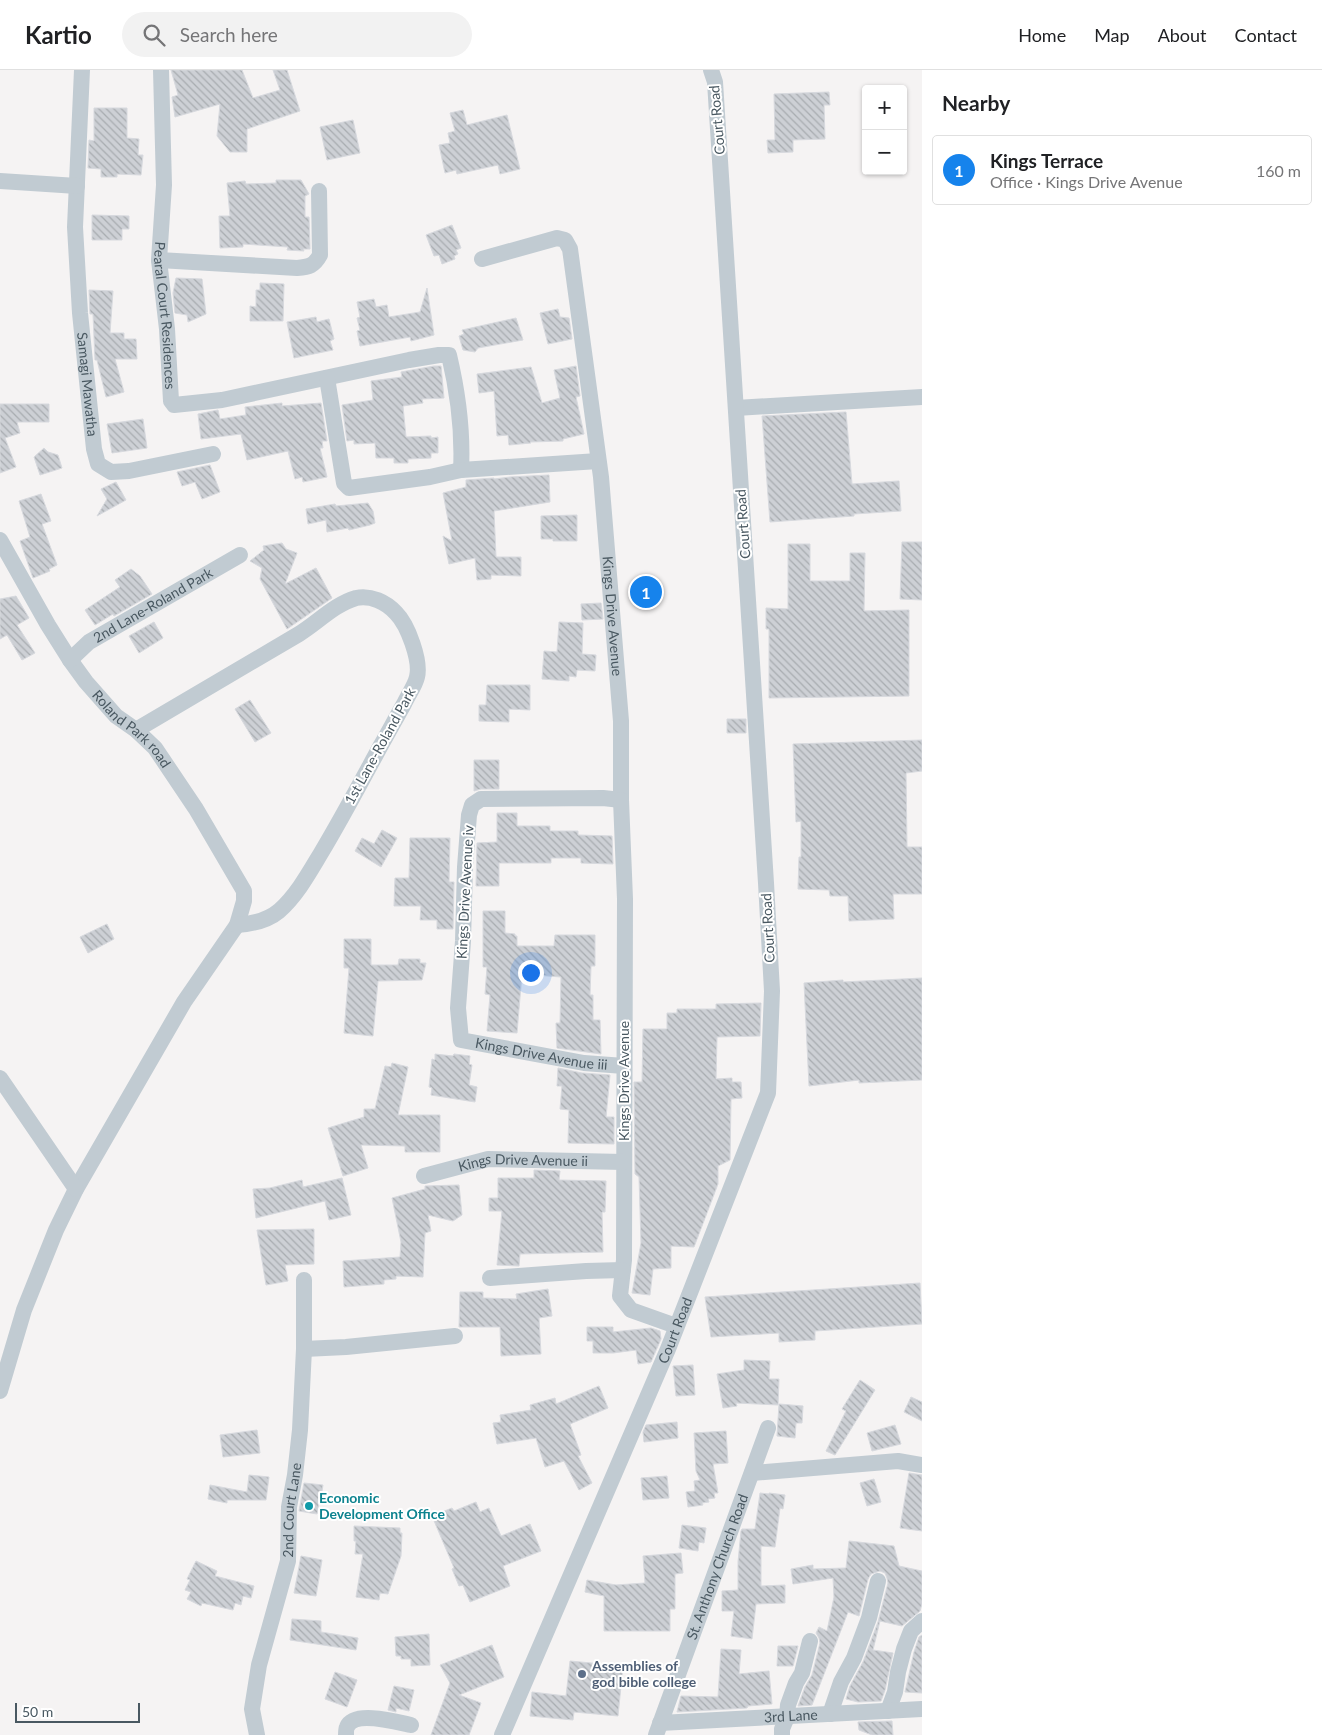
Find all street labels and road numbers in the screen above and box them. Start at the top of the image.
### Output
street label: Court Road [705,85,728,156]
street label: Pearal Court Residences [151,241,179,390]
street label: Samagi Mawatha [74,331,102,437]
street label: Court Road [732,489,753,559]
street label: Kings Drive Avenue [600,555,626,677]
street label: 2nd Lane-Roland Park [90,563,216,646]
street label: 1st Lane-Roland Park [341,684,419,807]
street label: Roland Park road [89,686,175,771]
street label: Kings Drive Avenue iv [452,824,477,960]
street label: Court Road [757,893,778,963]
street label: Kings Drive Avenue [615,1021,632,1141]
street label: Kings Drive Avenue iii [474,1034,608,1073]
street label: Kings Drive Avenue ii [456,1150,588,1175]
street label: Court Road [654,1295,695,1366]
street label: 2nd Court Lane [279,1462,304,1558]
street label: St. Anthony Church Road [683,1492,751,1642]
street label: 3rd Lane [763,1706,818,1725]

